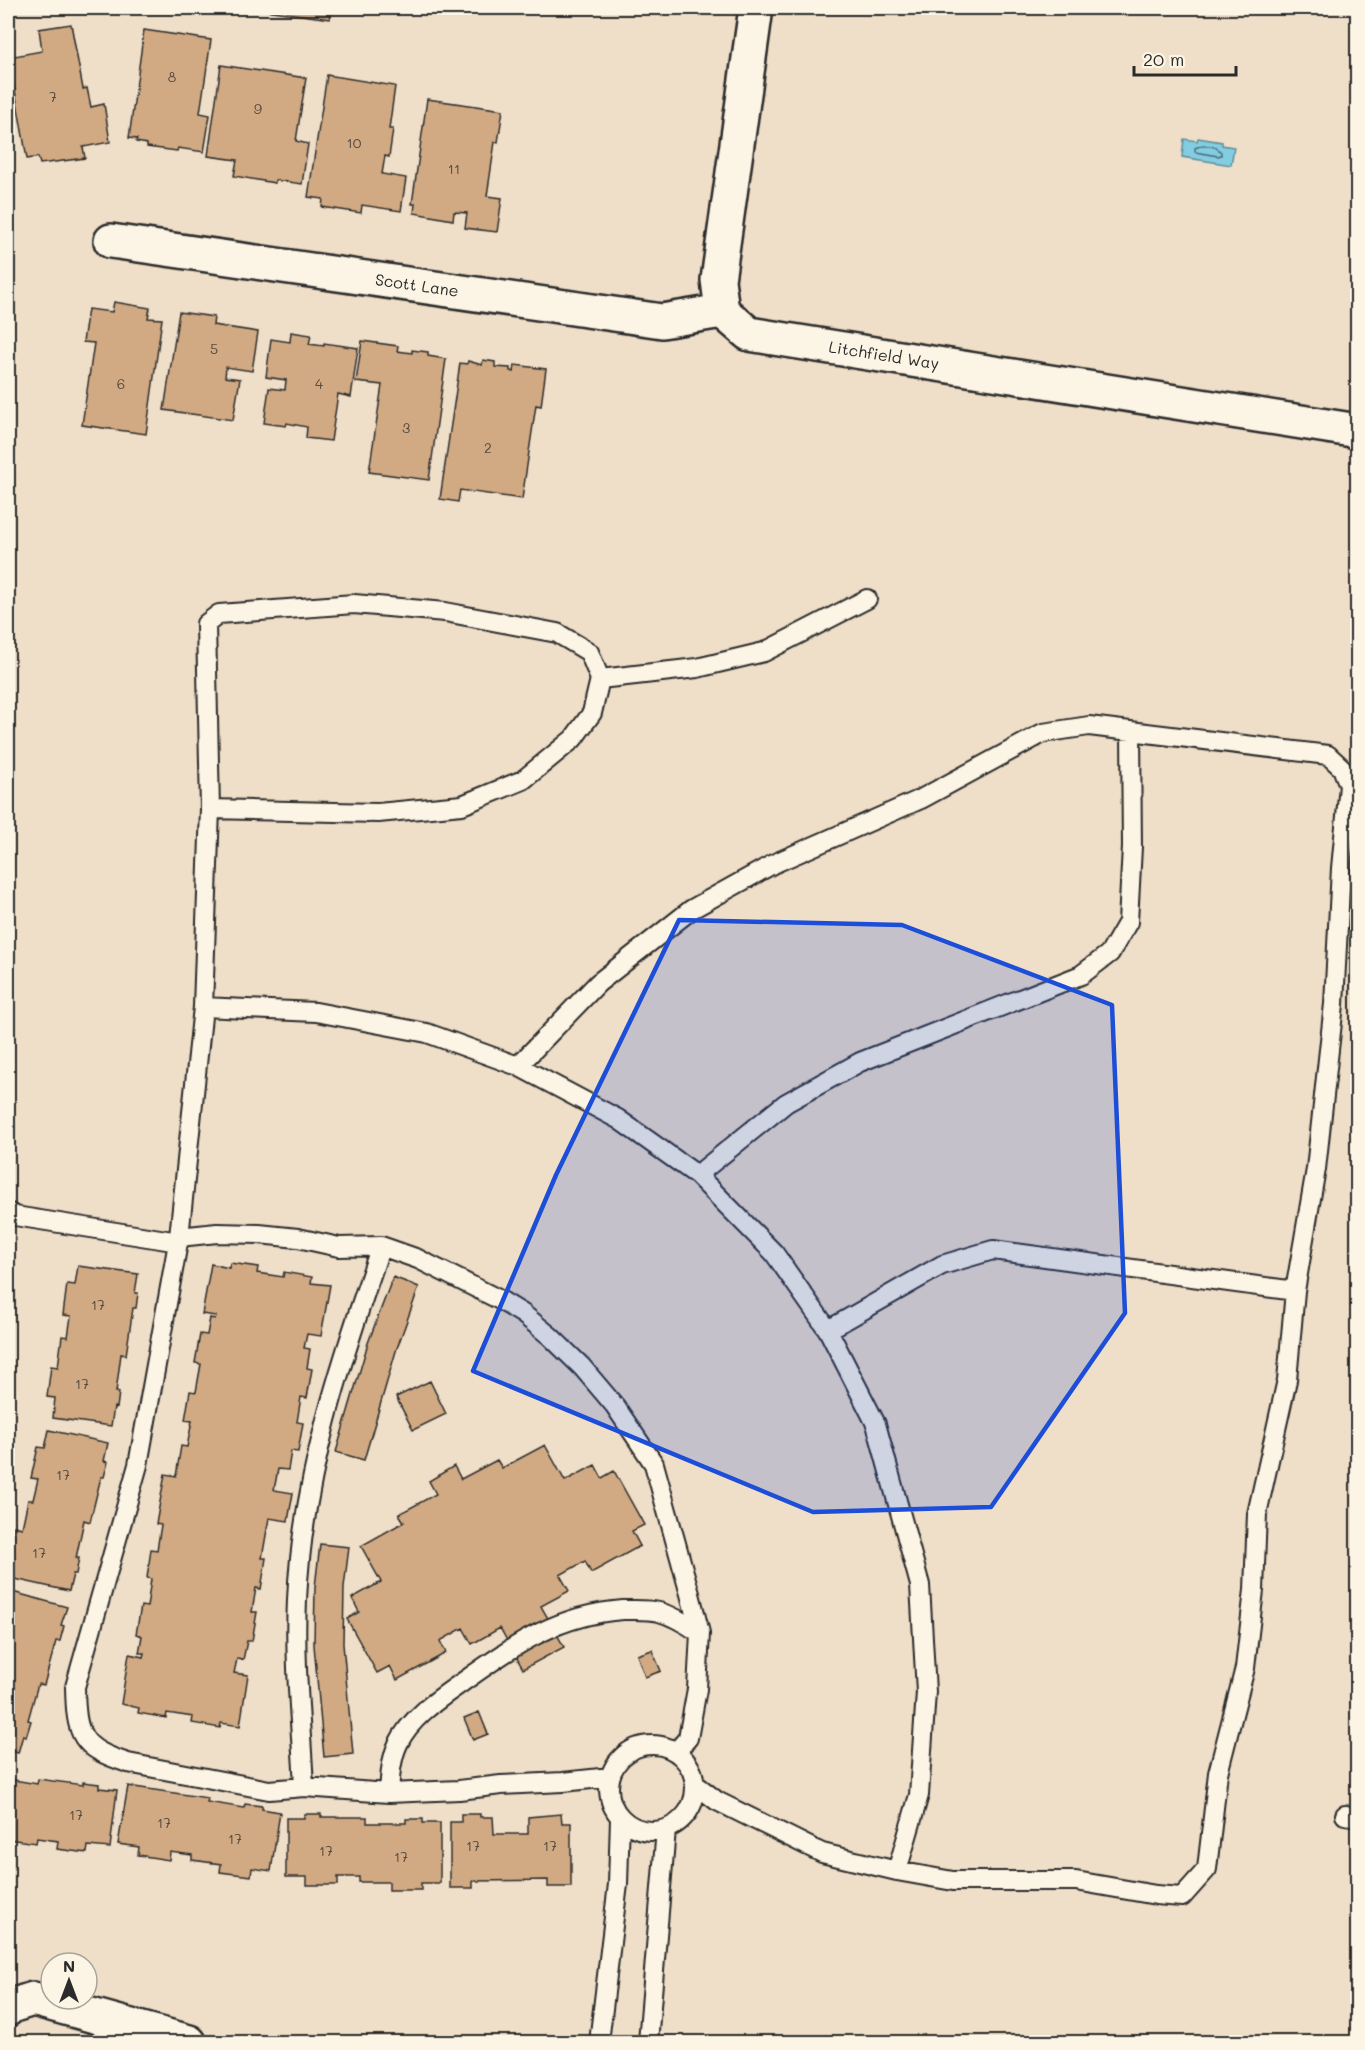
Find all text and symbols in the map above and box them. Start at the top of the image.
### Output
scale bar [1134,39,1236,77]
text: 20 m [1143,47,1184,71]
house number: 8 [168,67,176,86]
house number: 7 [49,87,57,106]
house number: 9 [254,99,262,118]
house number: 10 [347,133,362,152]
house number: 11 [448,159,460,178]
street label: Scott Lane [374,268,460,301]
street label: Litchfield Way [827,335,941,374]
house number: 5 [210,339,218,358]
house number: 6 [117,374,125,393]
house number: 4 [315,374,324,393]
house number: 3 [402,418,410,437]
house number: 2 [484,438,492,457]
house number: 17 [91,1295,105,1314]
house number: 17 [75,1374,89,1393]
house number: 17 [56,1465,70,1484]
house number: 17 [32,1543,46,1562]
house number: 17 [69,1805,83,1824]
house number: 17 [157,1813,171,1832]
house number: 17 [228,1829,242,1848]
house number: 17 [466,1836,480,1855]
house number: 17 [543,1836,557,1855]
house number: 17 [319,1841,333,1860]
house number: 17 [394,1847,408,1866]
north arrow [39,1951,99,2011]
text: N [63,1955,75,1976]

